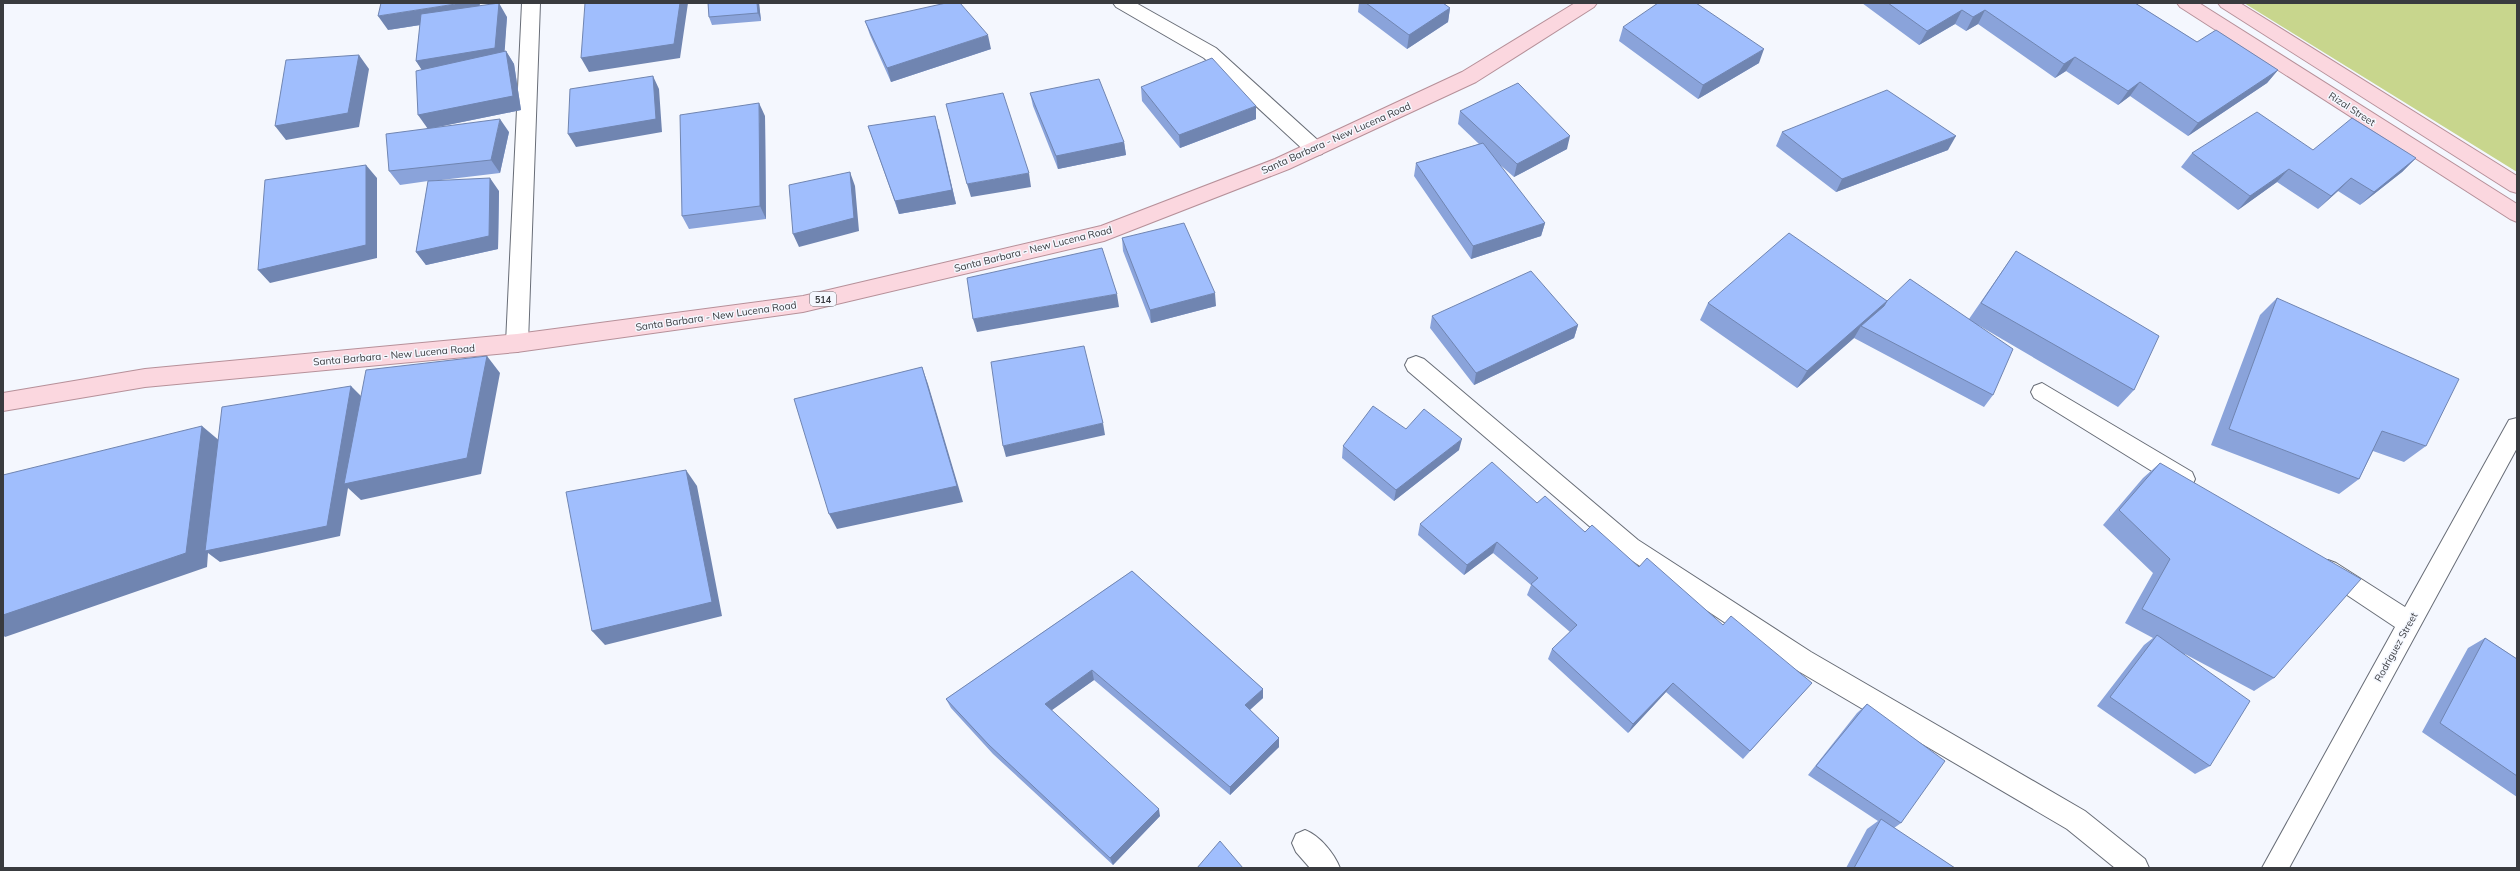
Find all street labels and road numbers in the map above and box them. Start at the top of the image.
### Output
street label: Rizal Street [2326,89,2378,129]
street label: Santa Barbara - New Lucena Road [1259,99,1413,177]
street label: Santa Barbara - New Lucena Road [953,223,1113,275]
road number: 514 [810,292,836,306]
street label: Santa Barbara - New Lucena Road [635,298,797,334]
street label: Santa Barbara - New Lucena Road [313,341,475,369]
street label: Rodriguez Street [2372,610,2421,684]

